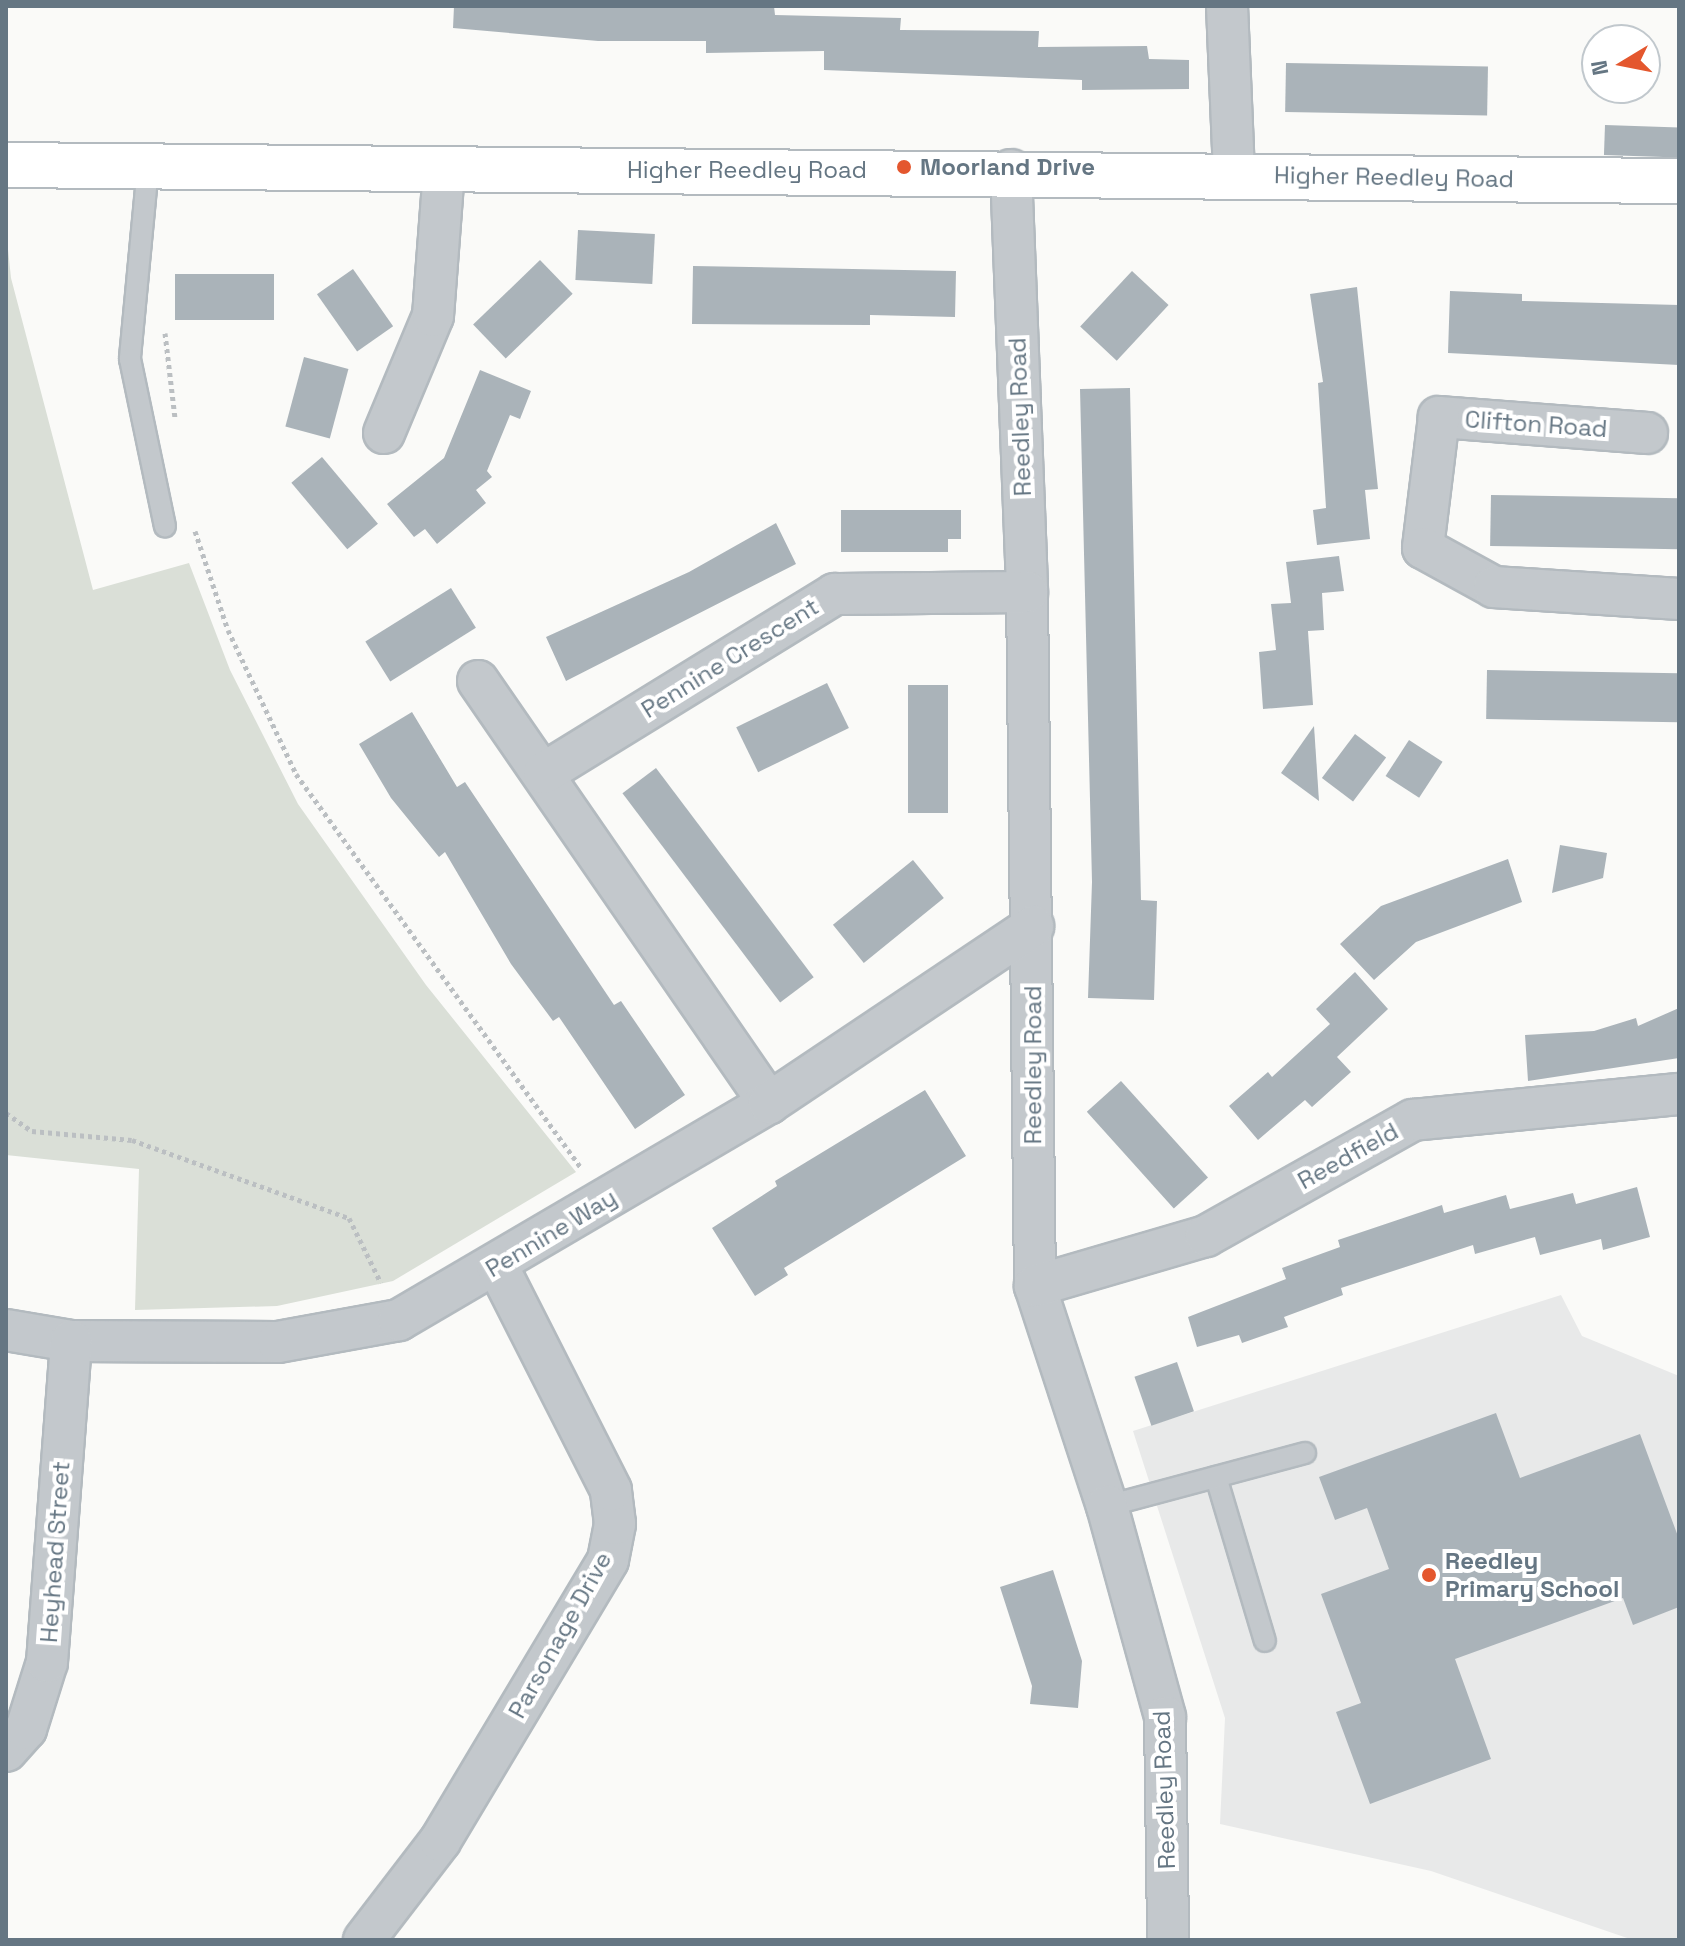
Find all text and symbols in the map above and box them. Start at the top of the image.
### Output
north arrow [1581,24,1661,104]
text: N [1584,58,1614,78]
place label: Moorland Drive [920,153,1095,181]
street label: Higher Reedley Road [627,156,867,184]
marker: Moorland Drive [895,158,913,176]
street label: Higher Reedley Road [1274,161,1514,193]
street label: Reedley Road [1003,337,1037,497]
street label: Clifton Road [1464,405,1608,443]
street label: Pennine Crescent [636,592,824,724]
street label: Reedley Road [1019,986,1047,1144]
street label: Reedfield [1293,1117,1403,1195]
street label: Pennine Way [480,1183,622,1283]
street label: Heyhead Street [34,1460,76,1644]
street label: Parsonage Drive [502,1547,618,1723]
place label: Reedley Primary School [1445,1547,1619,1603]
marker: Reedley Primary School [1420,1566,1438,1584]
street label: Reedley Road [1147,1710,1181,1870]

